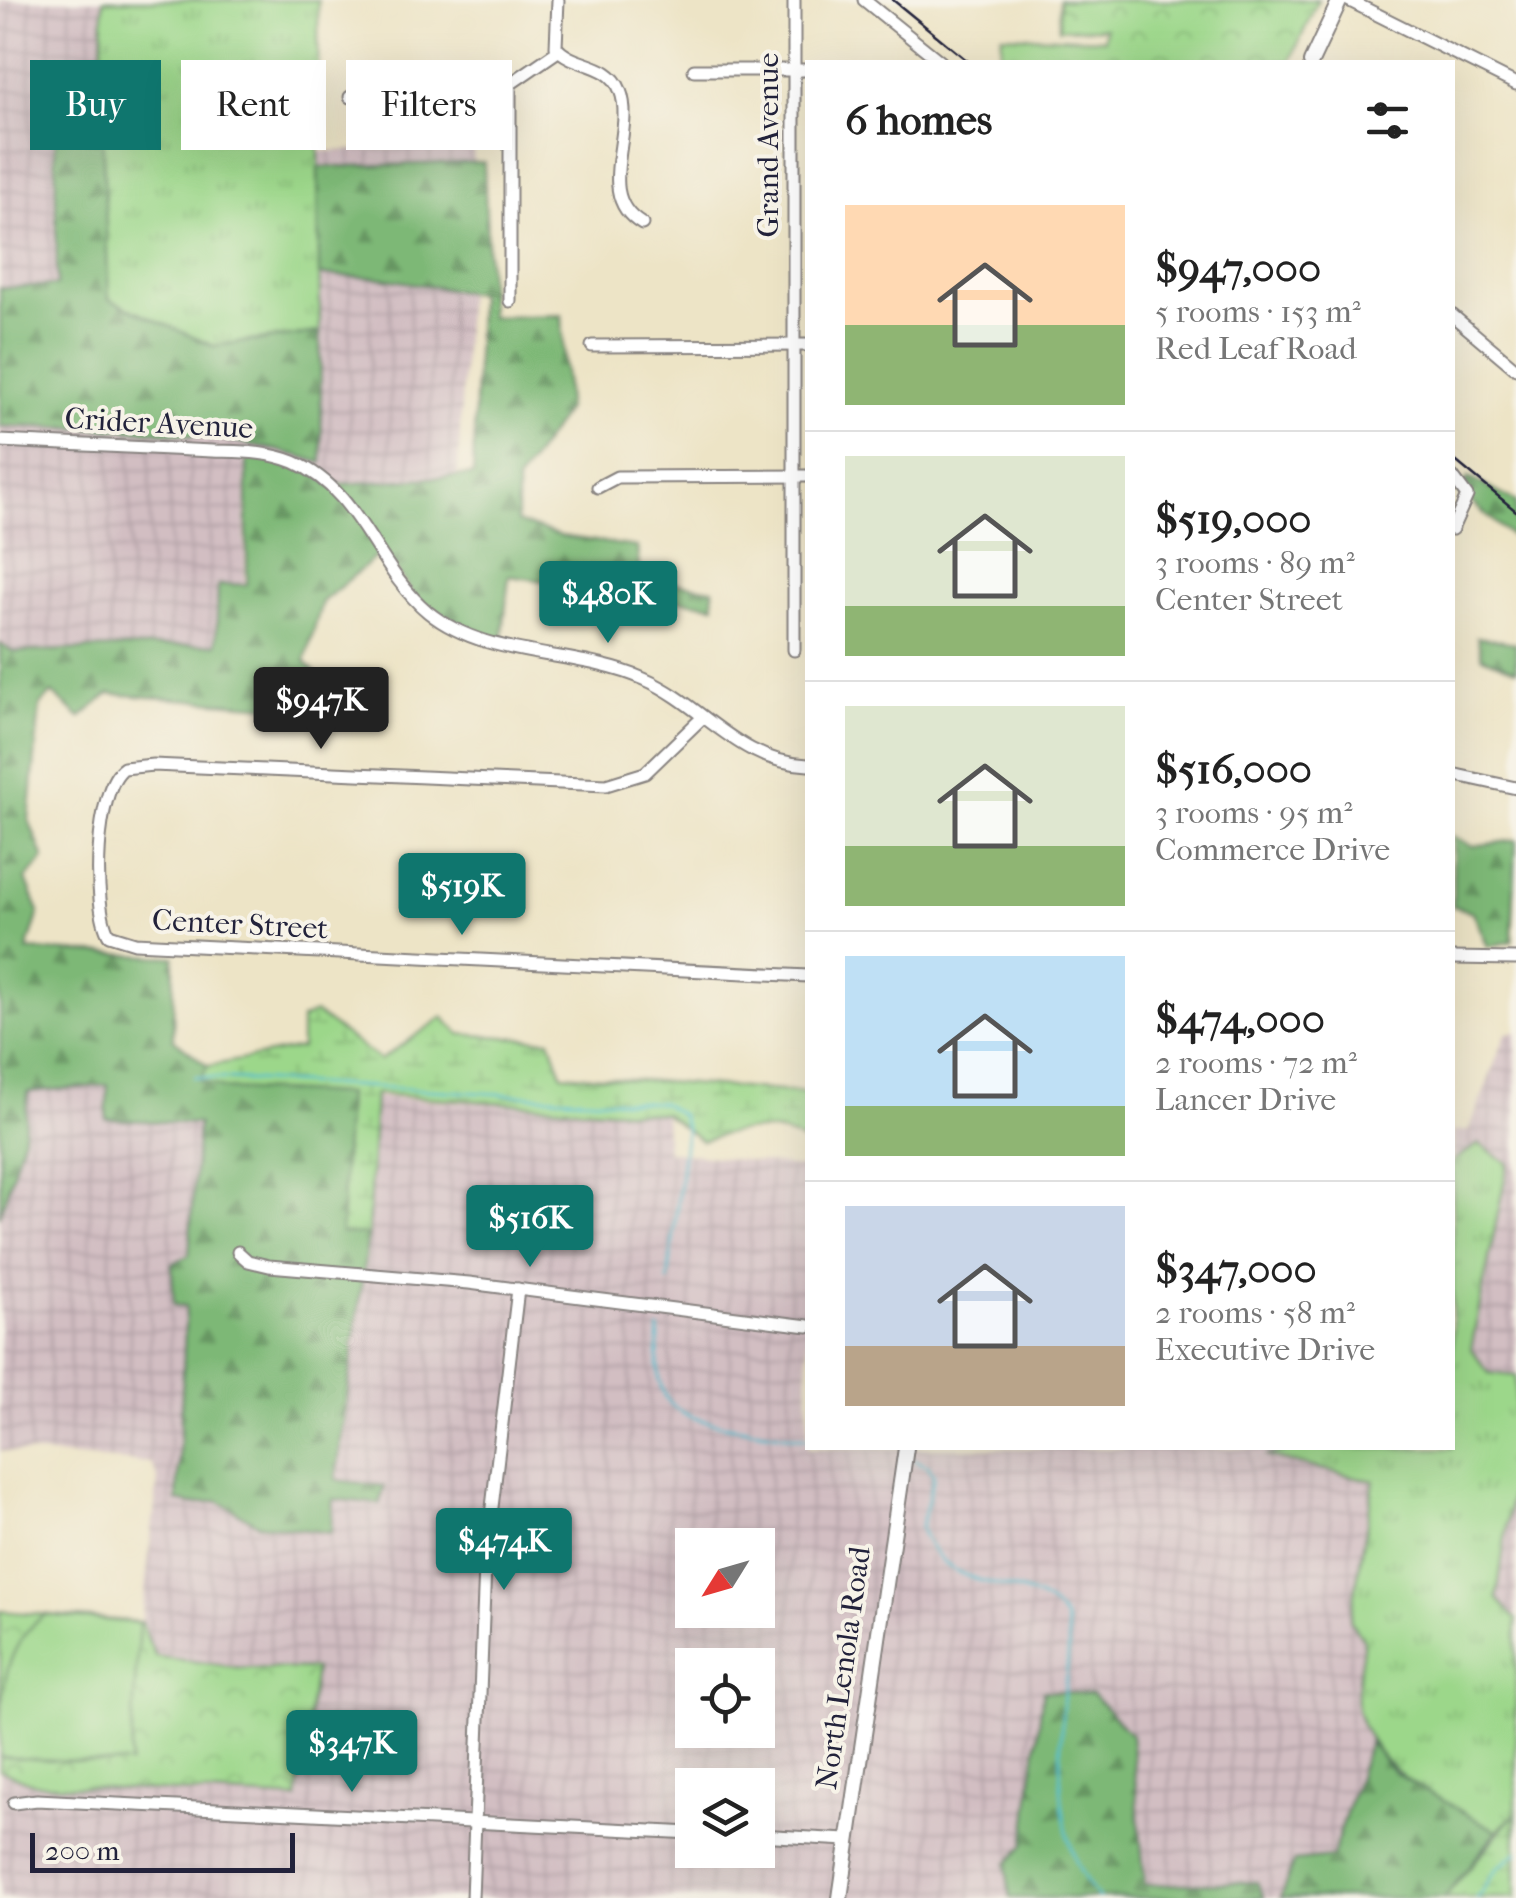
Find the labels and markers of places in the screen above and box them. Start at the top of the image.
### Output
pin: $480K [538,561,678,646]
pin: $947K [251,667,391,752]
pin: $519K [392,853,532,938]
pin: $516K [460,1185,600,1270]
pin: $474K [434,1508,574,1593]
pin: $347K [282,1710,422,1795]

